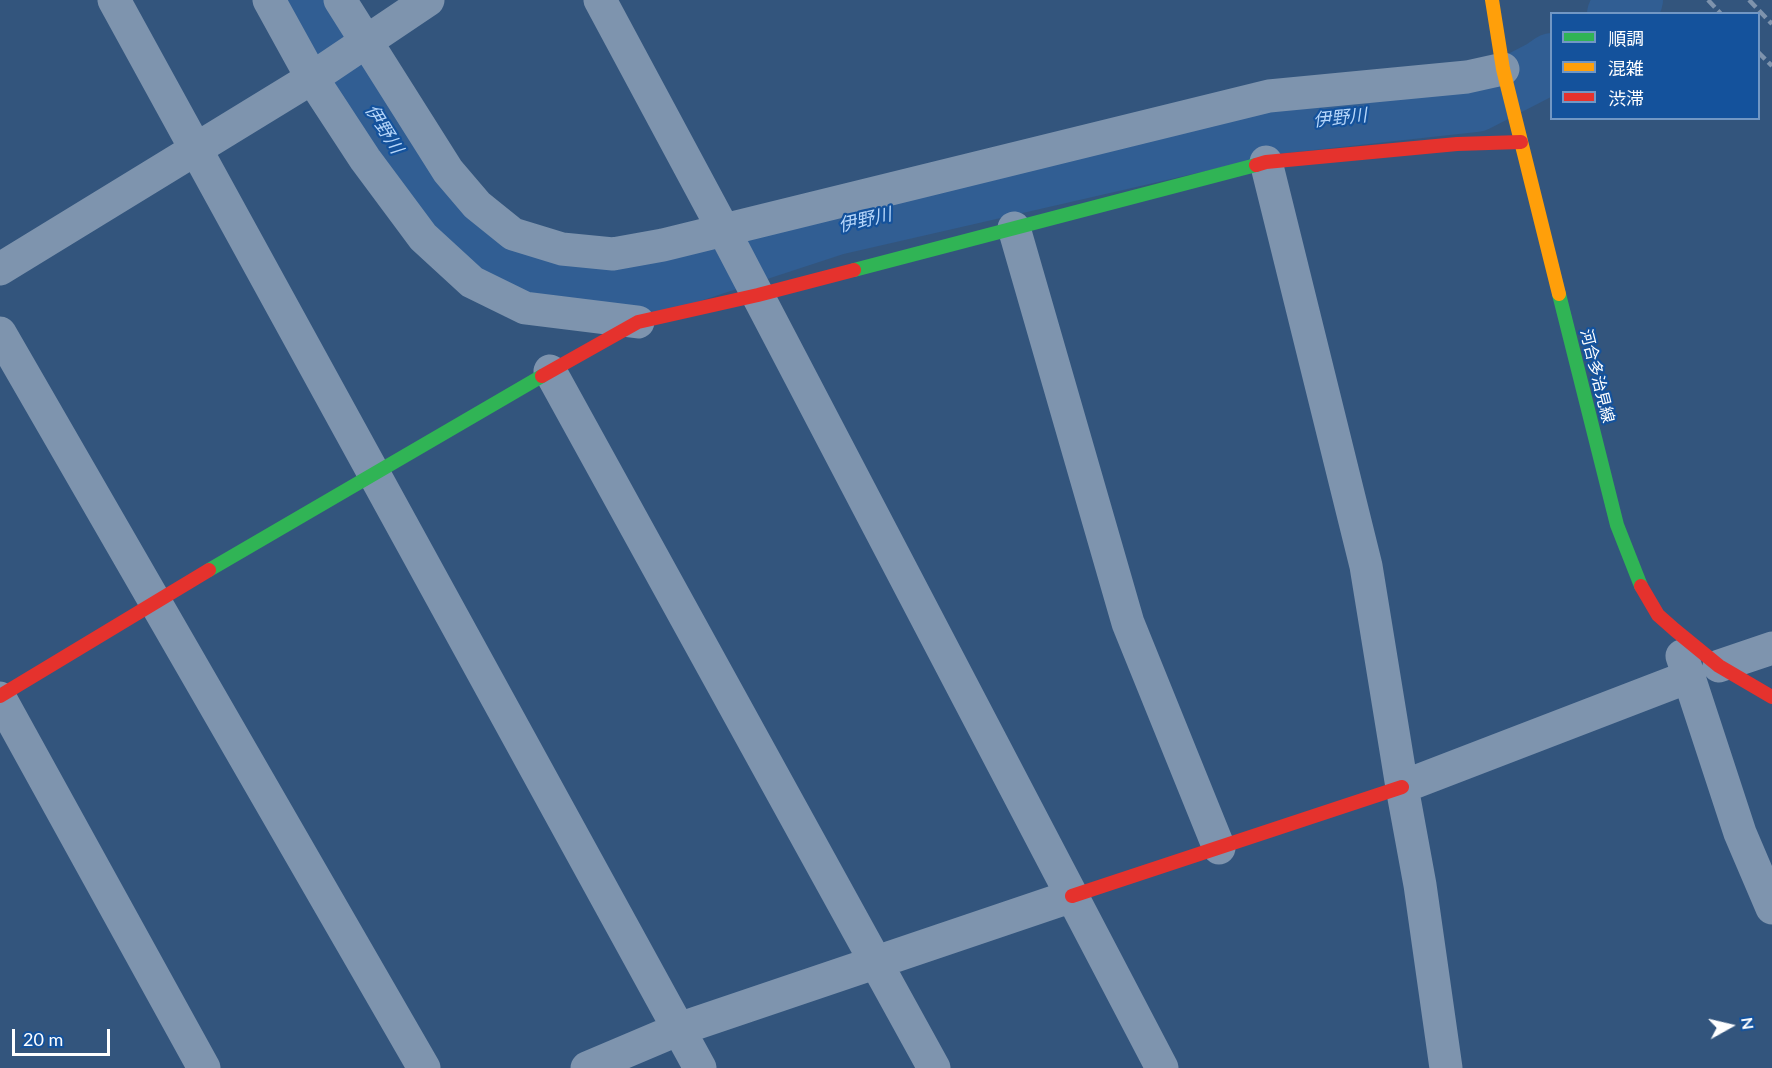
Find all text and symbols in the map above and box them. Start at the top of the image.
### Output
legend [1550,12,1760,120]
text: 順調 [1608,27,1644,49]
text: 混雑 [1608,57,1644,79]
text: 渋滞 [1608,87,1644,109]
water label: 伊野川 [361,100,407,158]
water label: 伊野川 [1312,104,1368,132]
water label: 伊野川 [836,203,894,237]
street label: 河合多治見線 [1576,327,1618,425]
north arrow [1700,996,1760,1056]
text: N [1738,1016,1759,1031]
scale bar [15,1017,112,1055]
text: 20 m [23,1028,63,1050]

